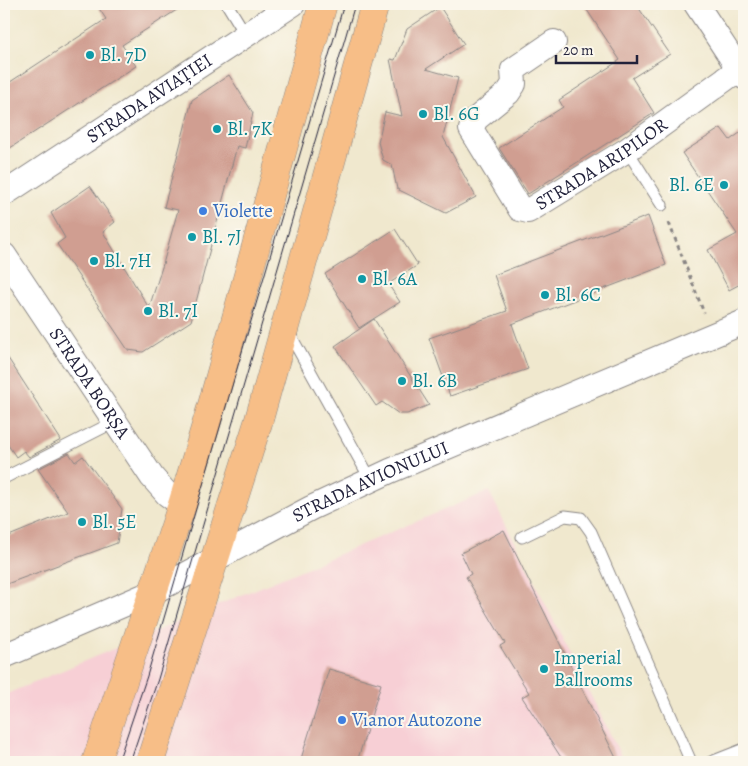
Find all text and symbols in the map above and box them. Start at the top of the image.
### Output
scale bar [556,32,637,64]
text: 20 m [563,40,594,60]
place label: Bl. 7D [100,42,147,68]
street label: STRADA AVIAȚIEI [81,48,217,149]
marker: Bl. 7D [84,49,96,61]
place label: Bl. 6G [433,101,480,127]
marker: Bl. 6G [417,108,429,120]
street label: STRADA ARIPILOR [530,112,673,216]
place label: Bl. 7K [227,116,272,142]
marker: Bl. 7K [211,123,223,135]
place label: Bl. 6E [669,172,714,198]
marker: Bl. 6E [718,179,730,191]
place label: Violette [212,198,273,224]
marker: Violette [197,205,209,217]
place label: Bl. 7J [202,224,241,250]
marker: Bl. 7J [186,231,198,243]
place label: Bl. 7H [104,248,151,274]
marker: Bl. 7H [88,255,100,267]
place label: Bl. 6A [372,266,418,292]
marker: Bl. 6A [356,273,368,285]
place label: Bl. 6C [555,282,601,308]
marker: Bl. 6C [539,289,551,301]
place label: Bl. 7I [158,298,198,324]
marker: Bl. 7I [142,305,154,317]
street label: STRADA BORȘA [43,322,136,445]
place label: Bl. 6B [412,368,457,394]
marker: Bl. 6B [396,375,408,387]
street label: STRADA AVIONULUI [287,435,452,529]
place label: Bl. 5E [92,509,137,535]
marker: Bl. 5E [76,516,88,528]
place label: Imperial Ballrooms [554,645,633,693]
marker: Imperial Ballrooms [538,663,550,675]
place label: Vianor Autozone [351,707,482,733]
marker: Vianor Autozone [336,714,348,726]

